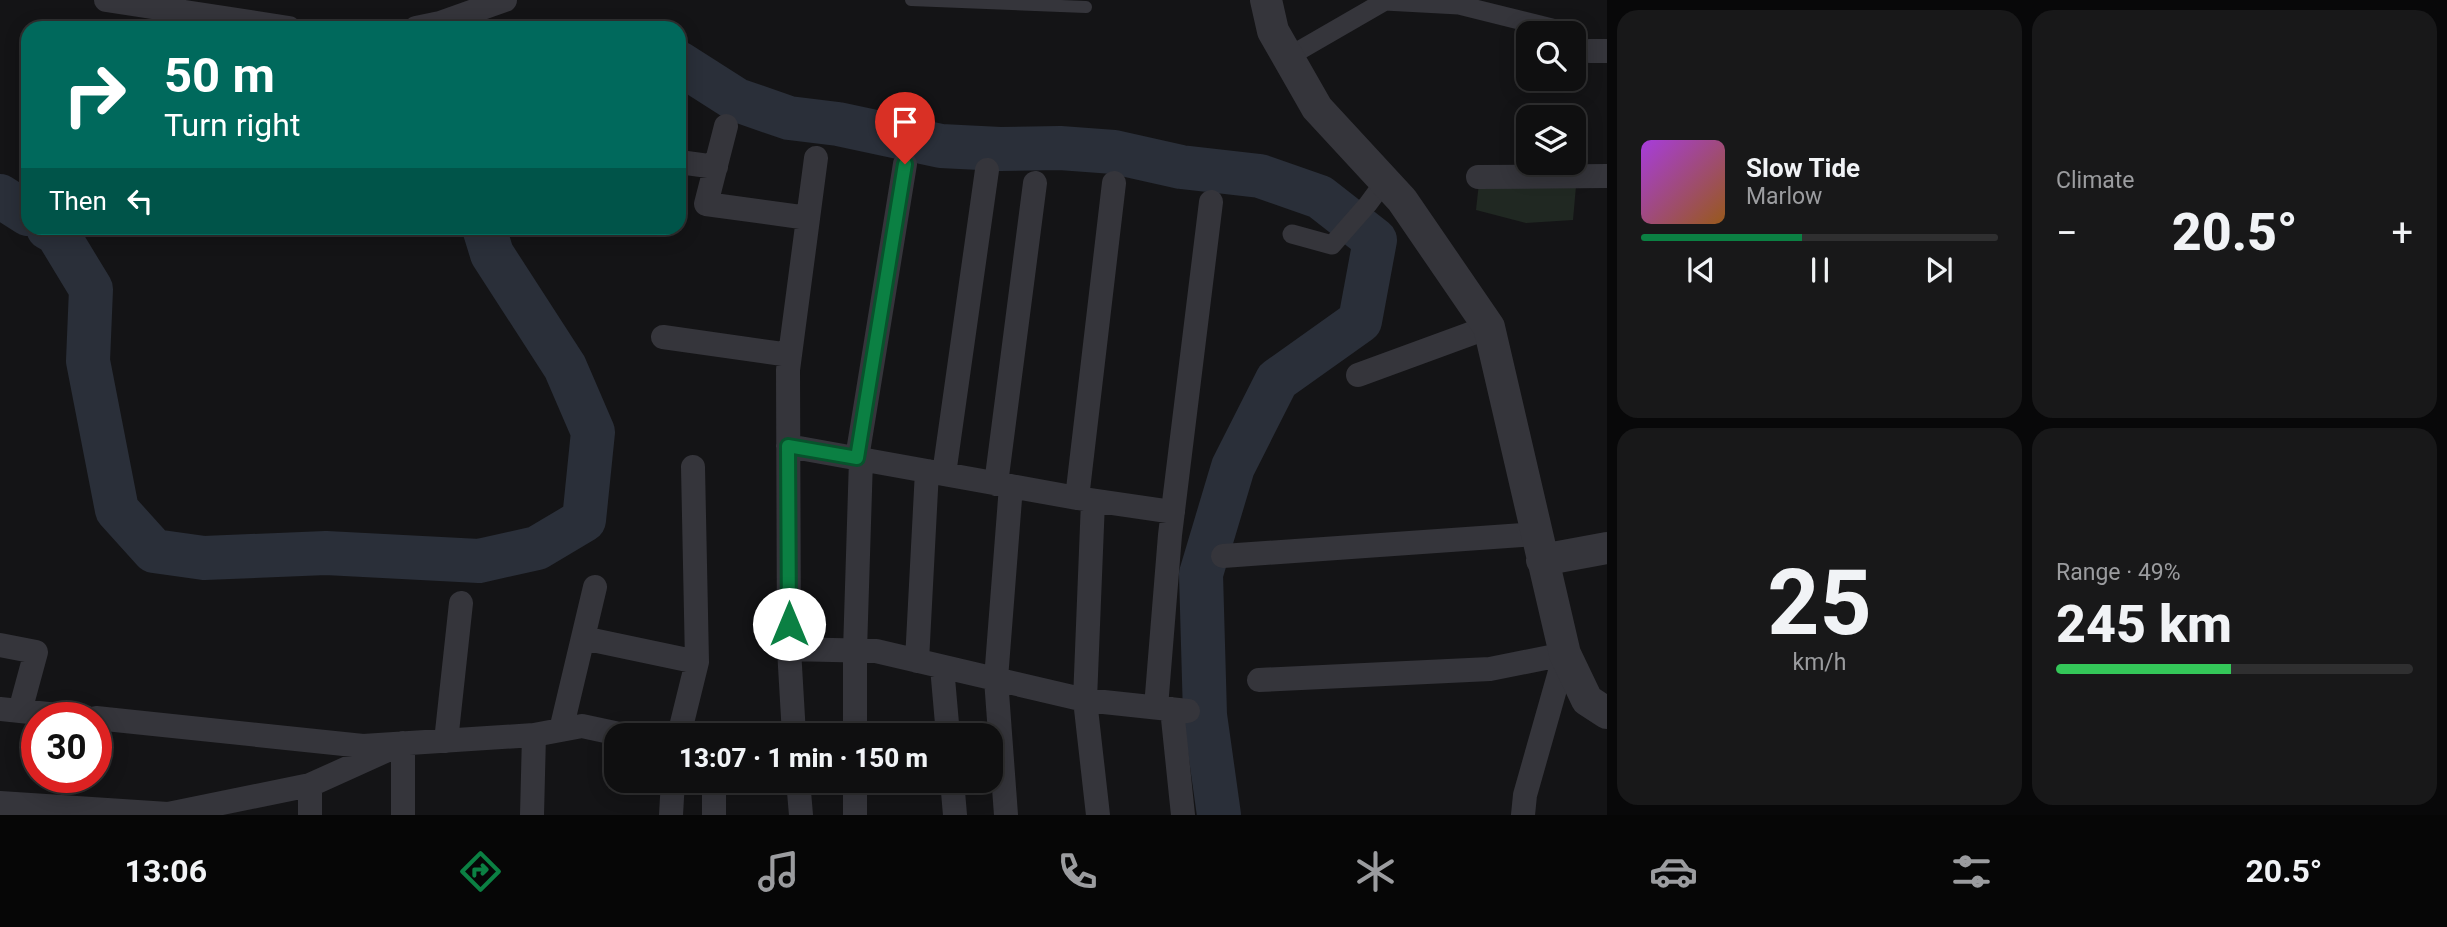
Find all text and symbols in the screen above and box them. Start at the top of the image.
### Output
map controls [1516,21,1586,175]
button: search [1516,21,1586,91]
text: 50 m [164,47,275,104]
icon: right [49,49,140,140]
pin [875,92,935,164]
icon: arrive [886,103,924,141]
button: layers [1516,105,1586,175]
text: Turn right [164,106,300,144]
text: Slow Tide [1746,153,1860,183]
text: Climate [2056,167,2135,194]
icon: left [121,182,159,220]
text: Marlow [1746,183,1822,210]
text: Then [49,186,107,216]
text: 20.5° [2172,202,2298,263]
text: − [2056,211,2078,255]
text: + [2391,211,2413,255]
icon: previous [1682,251,1720,289]
icon: pause [1801,251,1839,289]
icon: next [1920,251,1958,289]
text: 25 [1767,550,1872,656]
text: Range · 49% [2056,559,2181,586]
position arrow [752,587,826,661]
text: 245 km [2056,594,2232,655]
text: km/h [1793,649,1847,676]
speed limit sign: 30 [21,702,112,793]
text: 13:07 · 1 min · 150 m [679,743,928,773]
icon: directions [456,847,505,896]
icon: music [754,847,803,896]
icon: phone [1053,847,1102,896]
icon: climate [1351,847,1400,896]
icon: car [1649,847,1698,896]
icon: filters [1947,847,1996,896]
text: 13:06 [125,852,207,890]
text: 20.5° [2245,852,2322,890]

